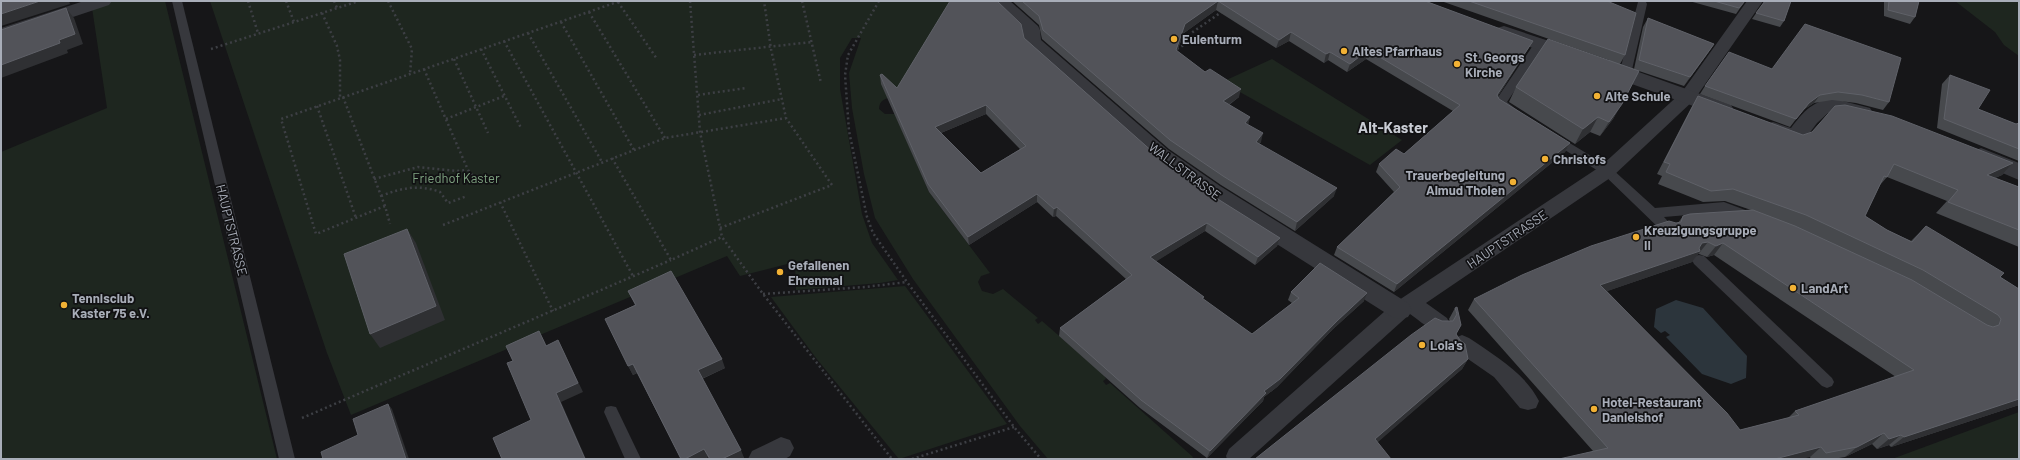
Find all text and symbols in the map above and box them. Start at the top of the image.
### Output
place label: Eulenturm [1182,31,1242,47]
marker: Eulenturm [1169,34,1179,44]
place label: Altes Pfarrhaus [1352,43,1442,59]
marker: Altes Pfarrhaus [1339,46,1349,56]
place label: St. Georgs Kirche [1465,49,1525,80]
marker: St. Georgs Kirche [1452,59,1462,69]
place label: Alte Schule [1605,88,1671,104]
marker: Alte Schule [1592,91,1602,101]
district label: Alt-Kaster [1358,118,1428,136]
street label: WALLSTRASSE [1146,139,1224,203]
place label: Christofs [1553,151,1607,167]
marker: Christofs [1540,154,1550,164]
place label: Trauerbegleitung Almud Tholen [1406,167,1505,198]
park label: Friedhof Kaster [412,170,500,186]
marker: Trauerbegleitung Almud Tholen [1508,177,1518,187]
street label: HAUPTSTRASSE [213,183,251,277]
street label: HAUPTSTRASSE [1464,206,1550,272]
place label: Kreuzigungsgruppe II [1644,222,1757,253]
marker: Kreuzigungsgruppe II [1631,232,1641,242]
place label: Gefallenen Ehrenmal [788,257,849,288]
marker: Gefallenen Ehrenmal [775,267,785,277]
place label: LandArt [1801,280,1849,296]
marker: LandArt [1788,283,1798,293]
place label: Tennisclub Kaster 75 e.V. [72,290,150,321]
marker: Tennisclub Kaster 75 e.V. [59,300,69,310]
place label: Lola's [1430,337,1463,353]
marker: Lola's [1417,340,1427,350]
place label: Hotel-Restaurant Danielshof [1602,394,1702,425]
marker: Hotel-Restaurant Danielshof [1589,404,1599,414]

